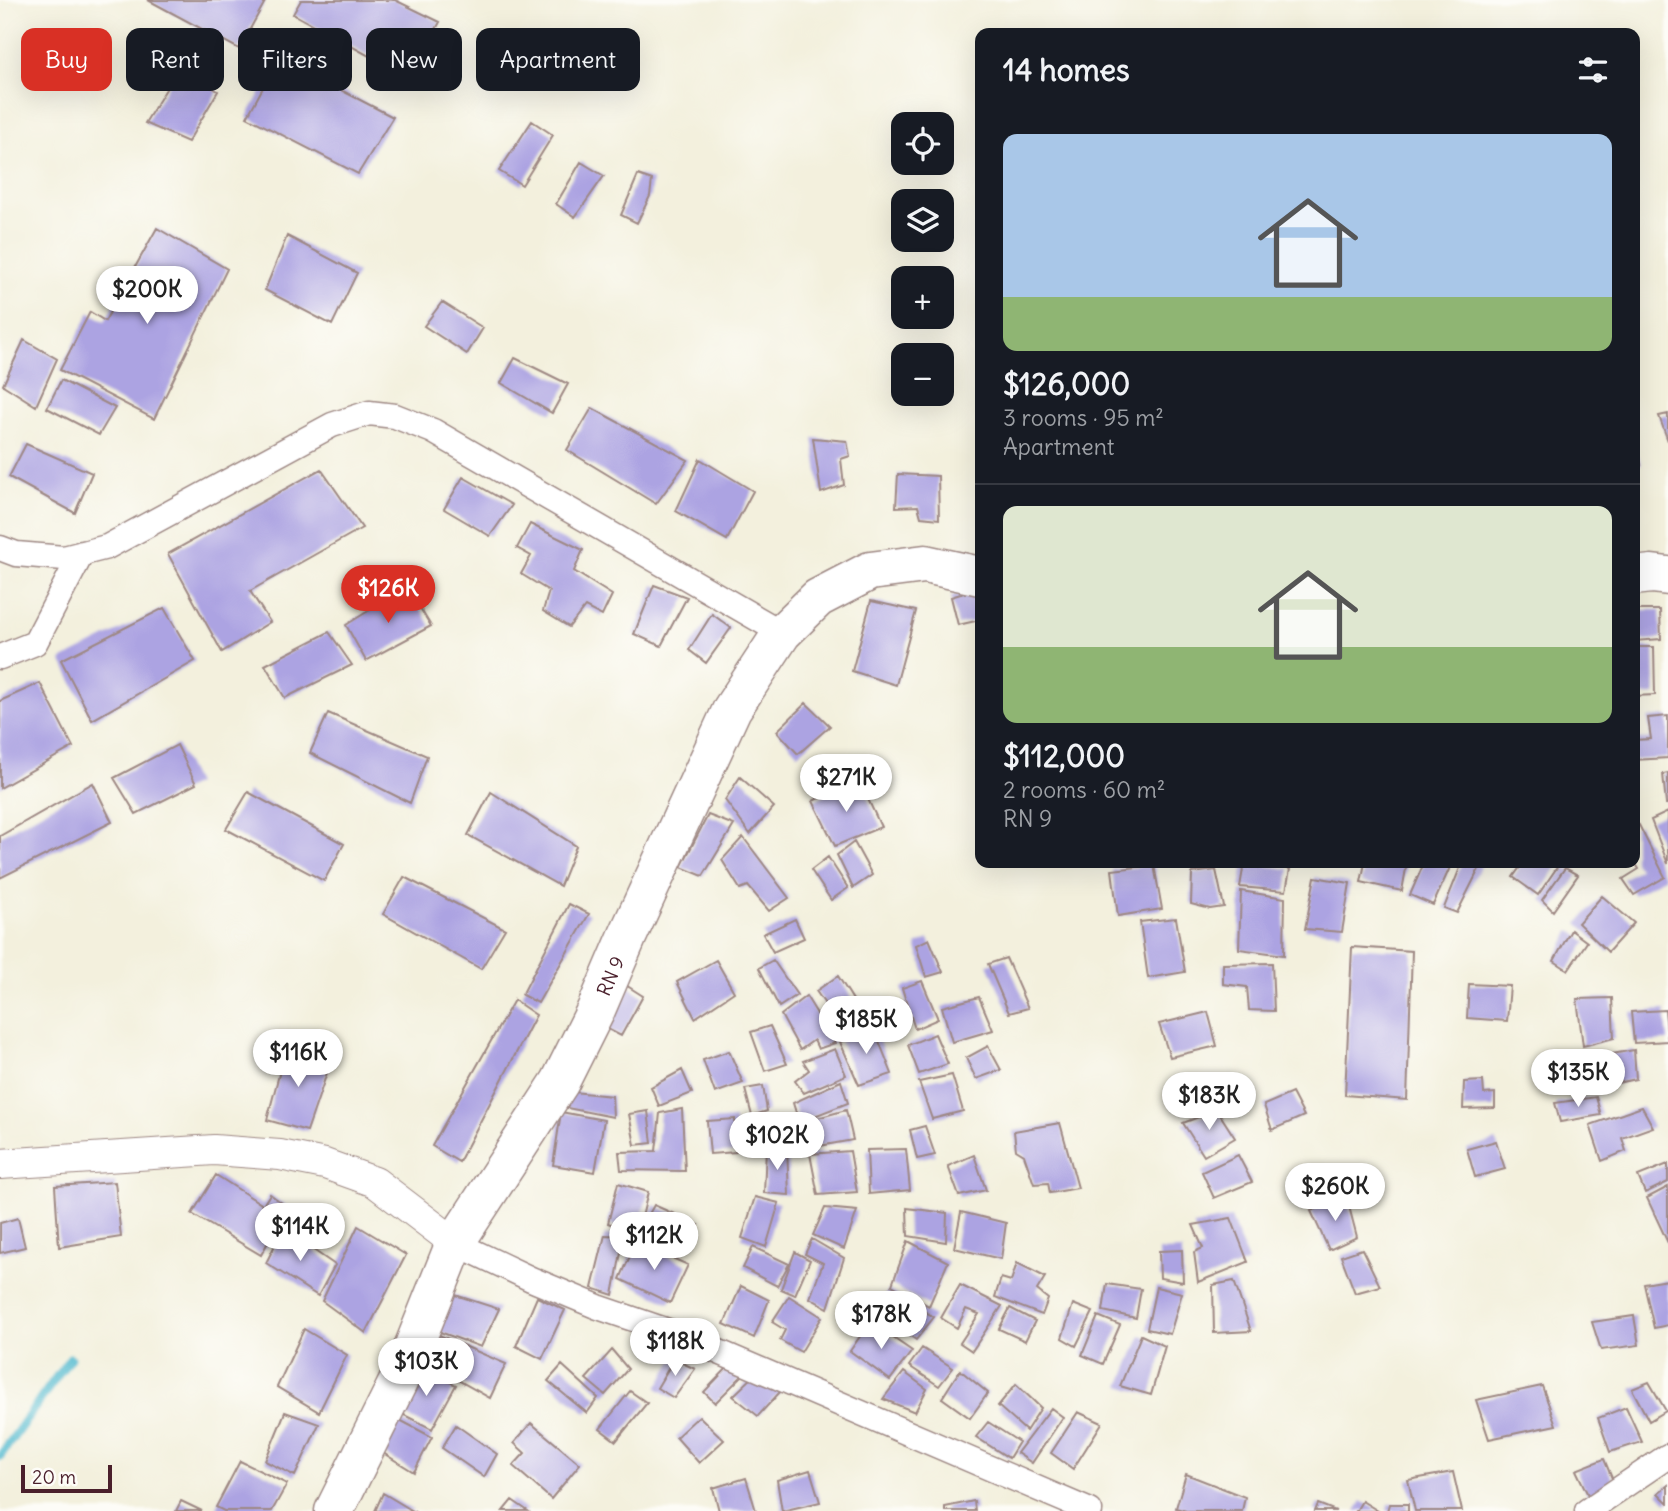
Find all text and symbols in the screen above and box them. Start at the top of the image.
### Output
chip: Buy [21,28,112,91]
chip: Rent [126,28,224,91]
chip: Filters [238,28,352,91]
chip: New [366,28,462,91]
chip: Apartment [476,28,640,91]
text: 14 homes [1003,51,1130,89]
icon: filters [1574,51,1612,89]
map controls [891,112,954,406]
button: locate [891,112,954,175]
icon: home [1245,180,1371,306]
button: layers [891,189,954,252]
pin: $200K [98,266,196,326]
button: + [891,266,954,329]
text: $200K [112,274,182,303]
button: − [891,343,954,406]
text: $126,000 [1003,365,1130,403]
text: 3 rooms · 95 m² [1003,403,1164,432]
text: Apartment [1003,432,1115,461]
icon: home [1245,552,1371,678]
pin: $126K [339,566,437,625]
text: $126K [357,573,419,602]
text: $112,000 [1003,737,1125,775]
pin: $271K [797,754,895,814]
text: $271K [816,762,876,791]
text: 2 rooms · 60 m² [1003,775,1165,804]
text: RN 9 [1003,804,1052,833]
street label: RN 9 [591,953,630,999]
pin: $185K [817,996,915,1056]
text: $185K [835,1004,897,1033]
pin: $116K [249,1030,347,1089]
text: $116K [269,1037,327,1066]
pin: $135K [1529,1050,1627,1109]
text: $135K [1547,1057,1609,1086]
pin: $183K [1160,1072,1258,1132]
text: $183K [1178,1080,1240,1109]
pin: $102K [728,1112,826,1172]
text: $102K [745,1120,809,1149]
pin: $260K [1286,1164,1384,1223]
text: $260K [1301,1171,1369,1200]
pin: $114K [251,1204,349,1263]
text: $114K [271,1211,329,1240]
pin: $112K [605,1212,703,1272]
text: $112K [625,1220,683,1249]
pin: $178K [832,1292,930,1351]
text: $178K [851,1299,911,1328]
pin: $118K [626,1318,724,1378]
text: $118K [646,1326,704,1355]
pin: $103K [377,1338,475,1398]
text: $103K [394,1346,458,1375]
scale bar [21,1462,112,1494]
text: 20 m [32,1465,76,1489]

